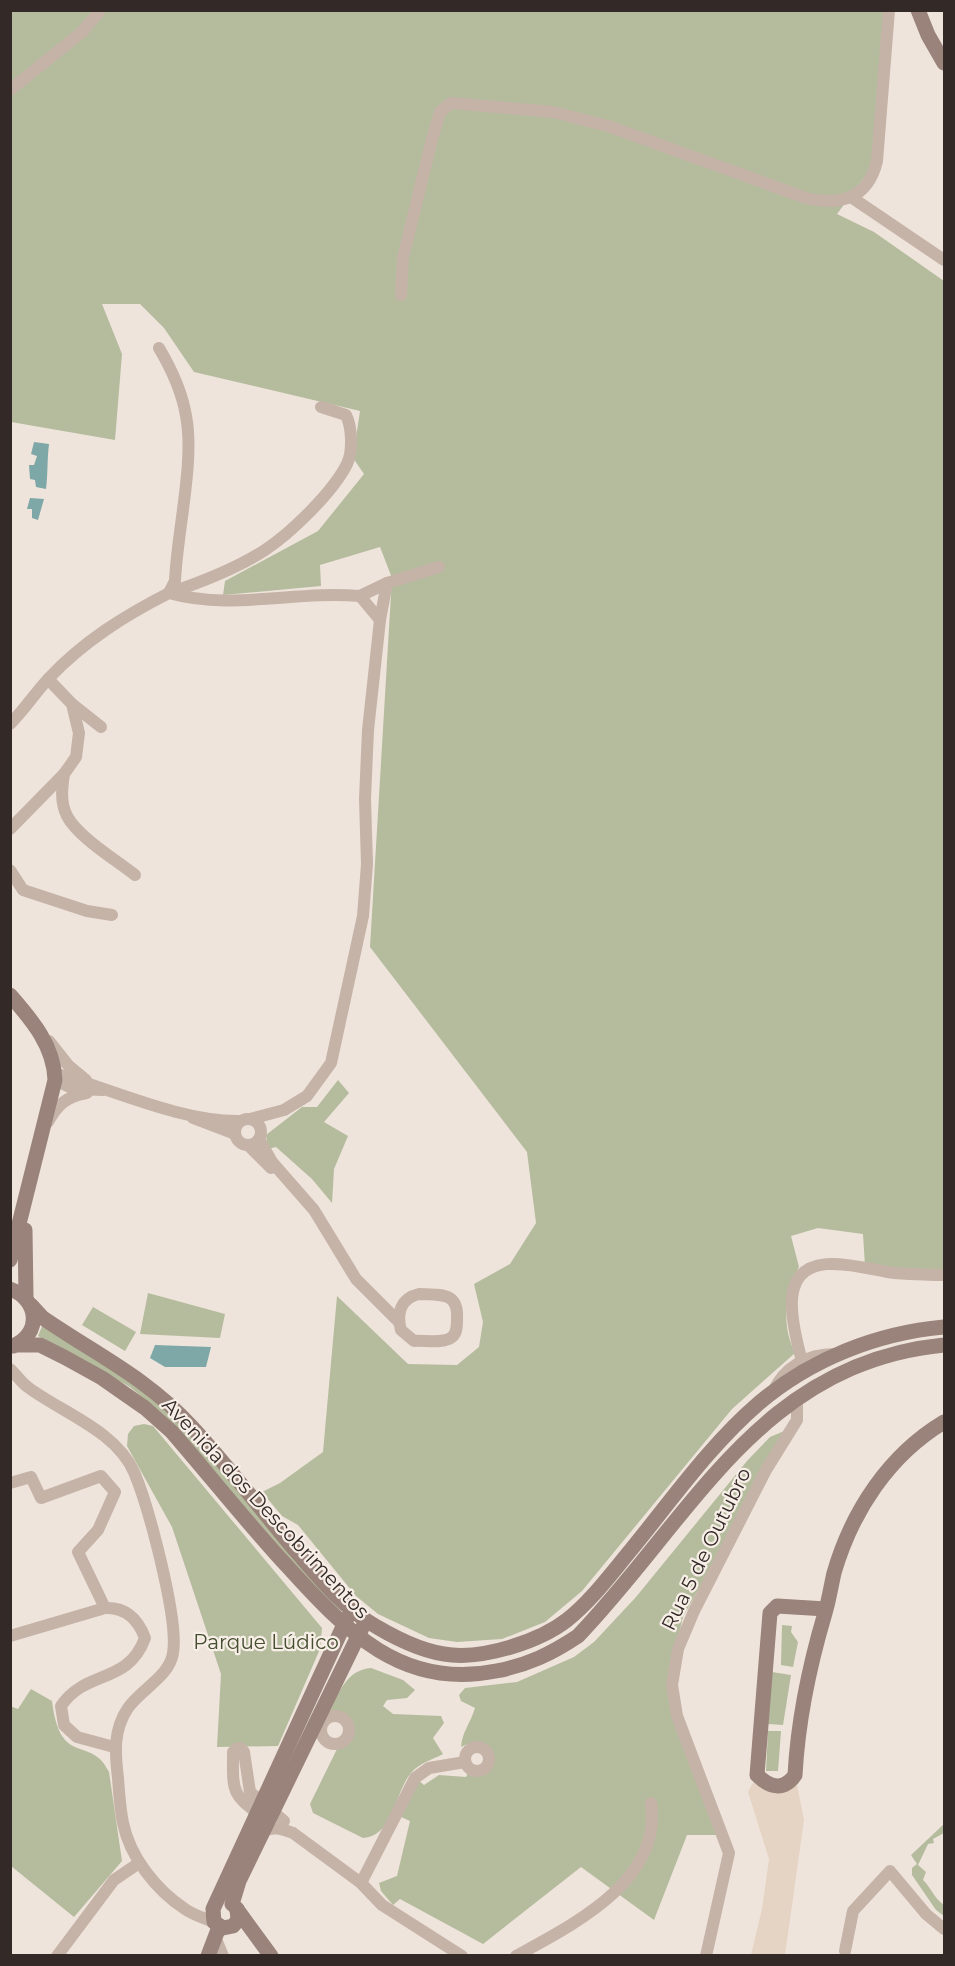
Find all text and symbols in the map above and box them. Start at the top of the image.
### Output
street label: Avenida dos Descobrimentos [157,1393,375,1623]
street label: Rua 5 de Outubro [656,1464,756,1634]
park label: Parque Lúdico [193,1630,339,1654]

